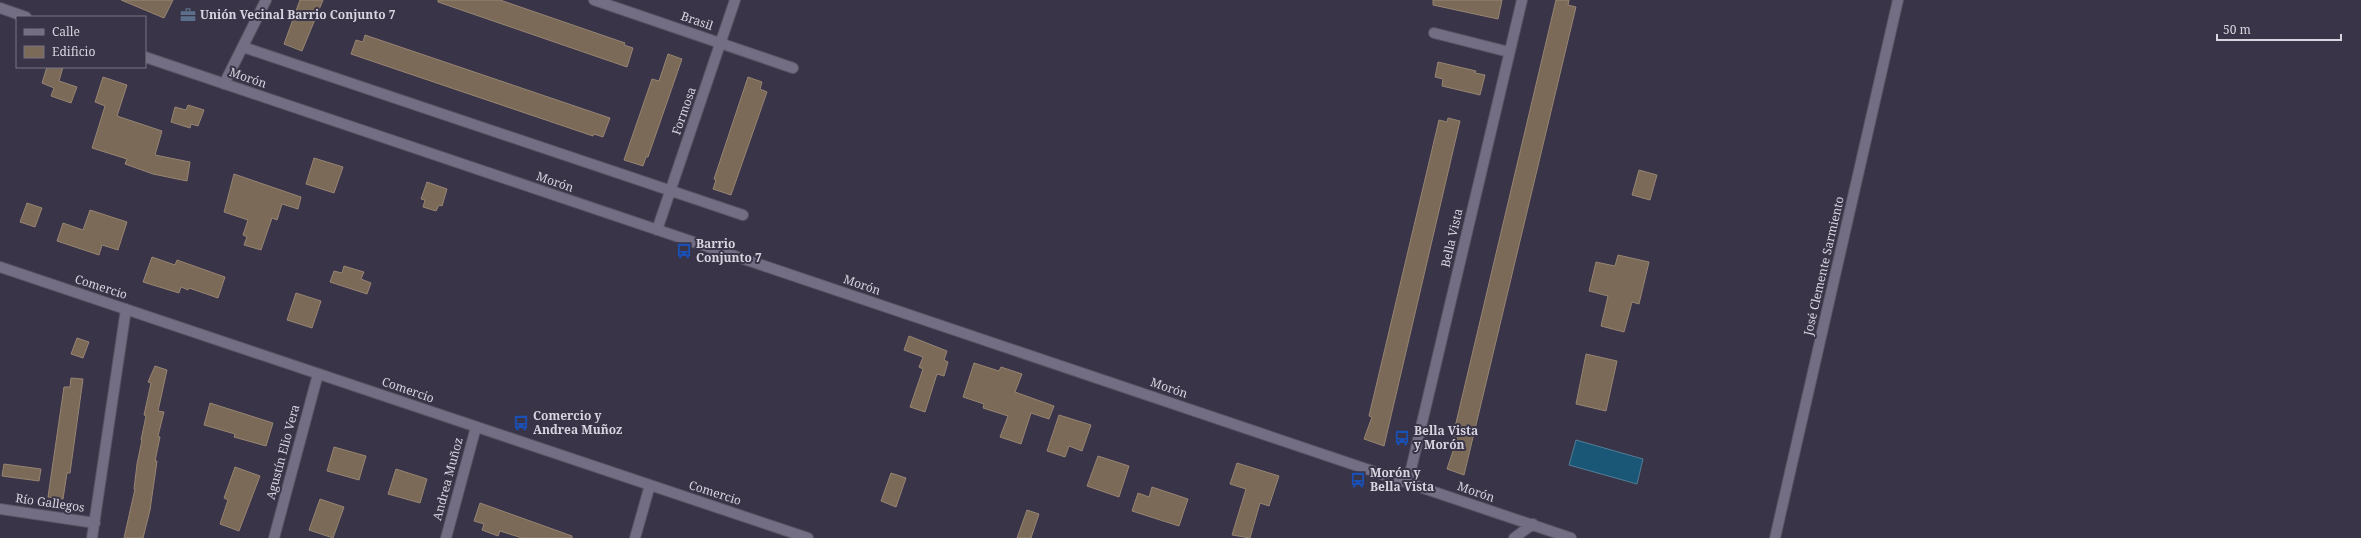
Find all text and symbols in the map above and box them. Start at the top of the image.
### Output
office icon: Unión Vecinal Barrio Conjunto 7 [179,6,197,24]
place label: Unión Vecinal Barrio Conjunto 7 [200,6,396,23]
street label: Brasil [679,7,716,34]
legend [16,16,146,68]
scale bar [2217,16,2341,42]
text: 50 m [2223,21,2251,38]
text: Calle [52,23,80,40]
text: Edificio [52,43,95,60]
street label: Morón [227,63,269,92]
street label: Formosa [667,84,700,137]
street label: Morón [534,167,576,196]
street label: José Clemente Sarmiento [1799,195,1848,338]
street label: Bella Vista [1436,207,1467,269]
place label: Barrio Conjunto 7 [696,235,762,266]
bus stop icon: Barrio Conjunto 7 [675,242,693,260]
street label: Comercio [73,270,130,303]
street label: Morón [841,270,883,299]
street label: Comercio [380,373,437,406]
street label: Morón [1148,373,1190,402]
street label: Agustín Elio Vera [262,402,303,501]
place label: Comercio y Andrea Muñoz [533,407,622,438]
bus stop icon: Comercio y Andrea Muñoz [512,414,530,432]
place label: Bella Vista y Morón [1414,422,1478,453]
bus stop icon: Bella Vista y Morón [1393,429,1411,447]
street label: Andrea Muñoz [428,436,467,522]
place label: Morón y Bella Vista [1370,464,1434,495]
bus stop icon: Morón y Bella Vista [1349,471,1367,489]
street label: Comercio [687,476,744,509]
street label: Morón [1455,477,1497,506]
street label: Río Gallegos [14,489,86,516]

